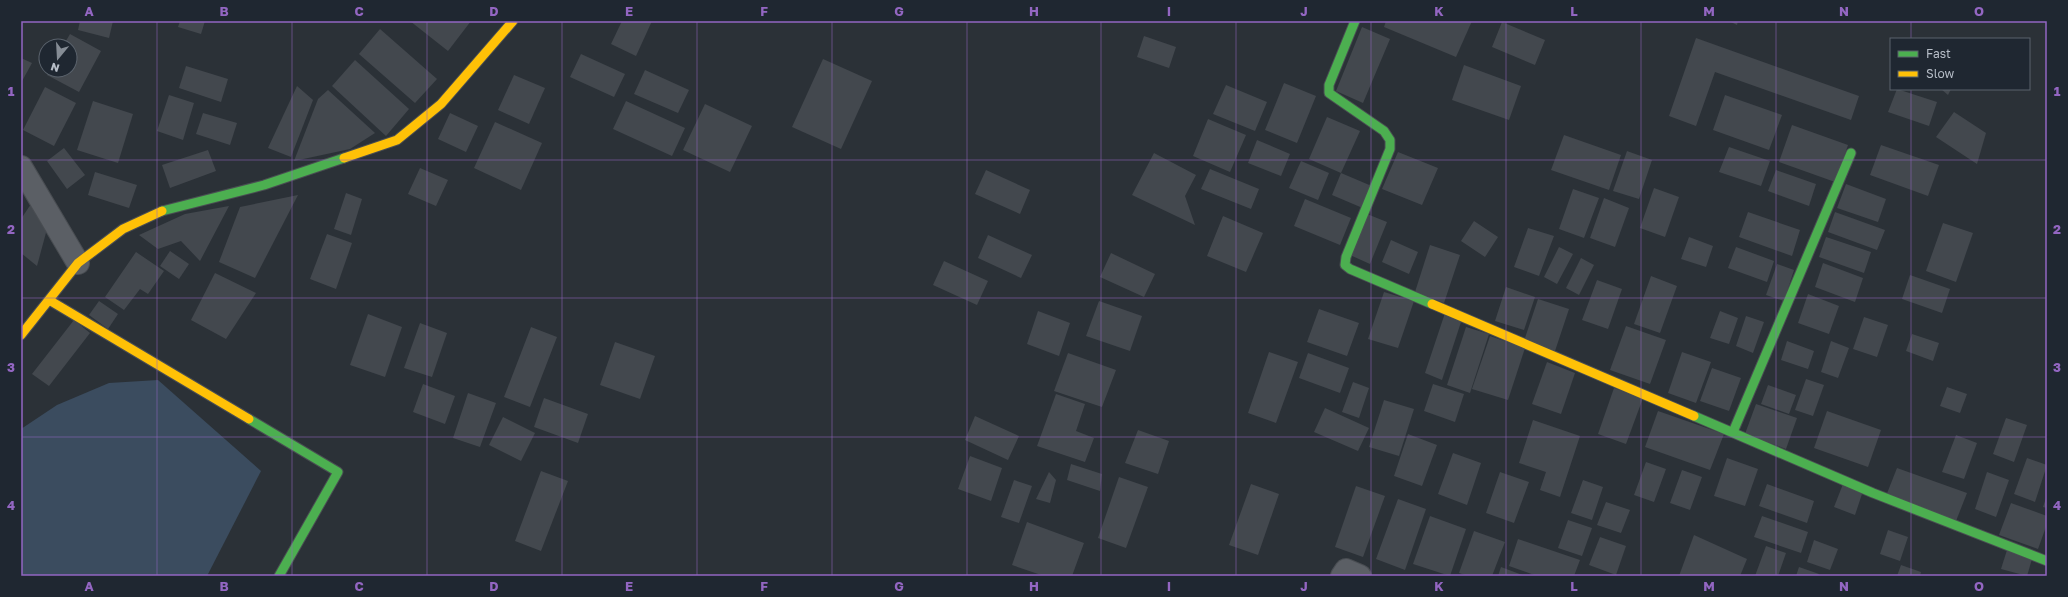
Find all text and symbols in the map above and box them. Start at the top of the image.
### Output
text: A [84,3,94,19]
text: B [219,3,229,19]
text: C [354,3,364,19]
text: D [489,3,499,19]
text: E [625,3,633,19]
text: F [760,3,768,19]
text: G [894,3,904,19]
text: H [1029,3,1039,19]
text: I [1167,3,1171,19]
text: J [1300,3,1308,19]
text: K [1434,3,1444,19]
text: L [1570,3,1578,19]
text: M [1703,3,1715,19]
text: N [1839,3,1849,19]
text: O [1974,3,1984,19]
north arrow [38,38,78,78]
legend [1890,38,2030,90]
text: Fast [1926,46,1951,61]
text: N [49,61,61,75]
text: Slow [1926,66,1954,81]
text: 1 [8,83,15,99]
text: 1 [2054,83,2061,99]
text: 2 [7,221,15,237]
text: 2 [2053,221,2061,237]
text: 3 [7,359,15,375]
text: 3 [2053,359,2061,375]
text: 4 [7,497,15,513]
text: 4 [2053,497,2061,513]
text: A [84,578,94,594]
text: B [219,578,229,594]
text: C [354,578,364,594]
text: D [489,578,499,594]
text: E [625,578,633,594]
text: F [760,578,768,594]
text: G [894,578,904,594]
text: H [1029,578,1039,594]
text: I [1167,578,1171,594]
text: J [1300,578,1308,594]
text: K [1434,578,1444,594]
text: L [1570,578,1578,594]
text: M [1703,578,1715,594]
text: N [1839,578,1849,594]
text: O [1974,578,1984,594]

